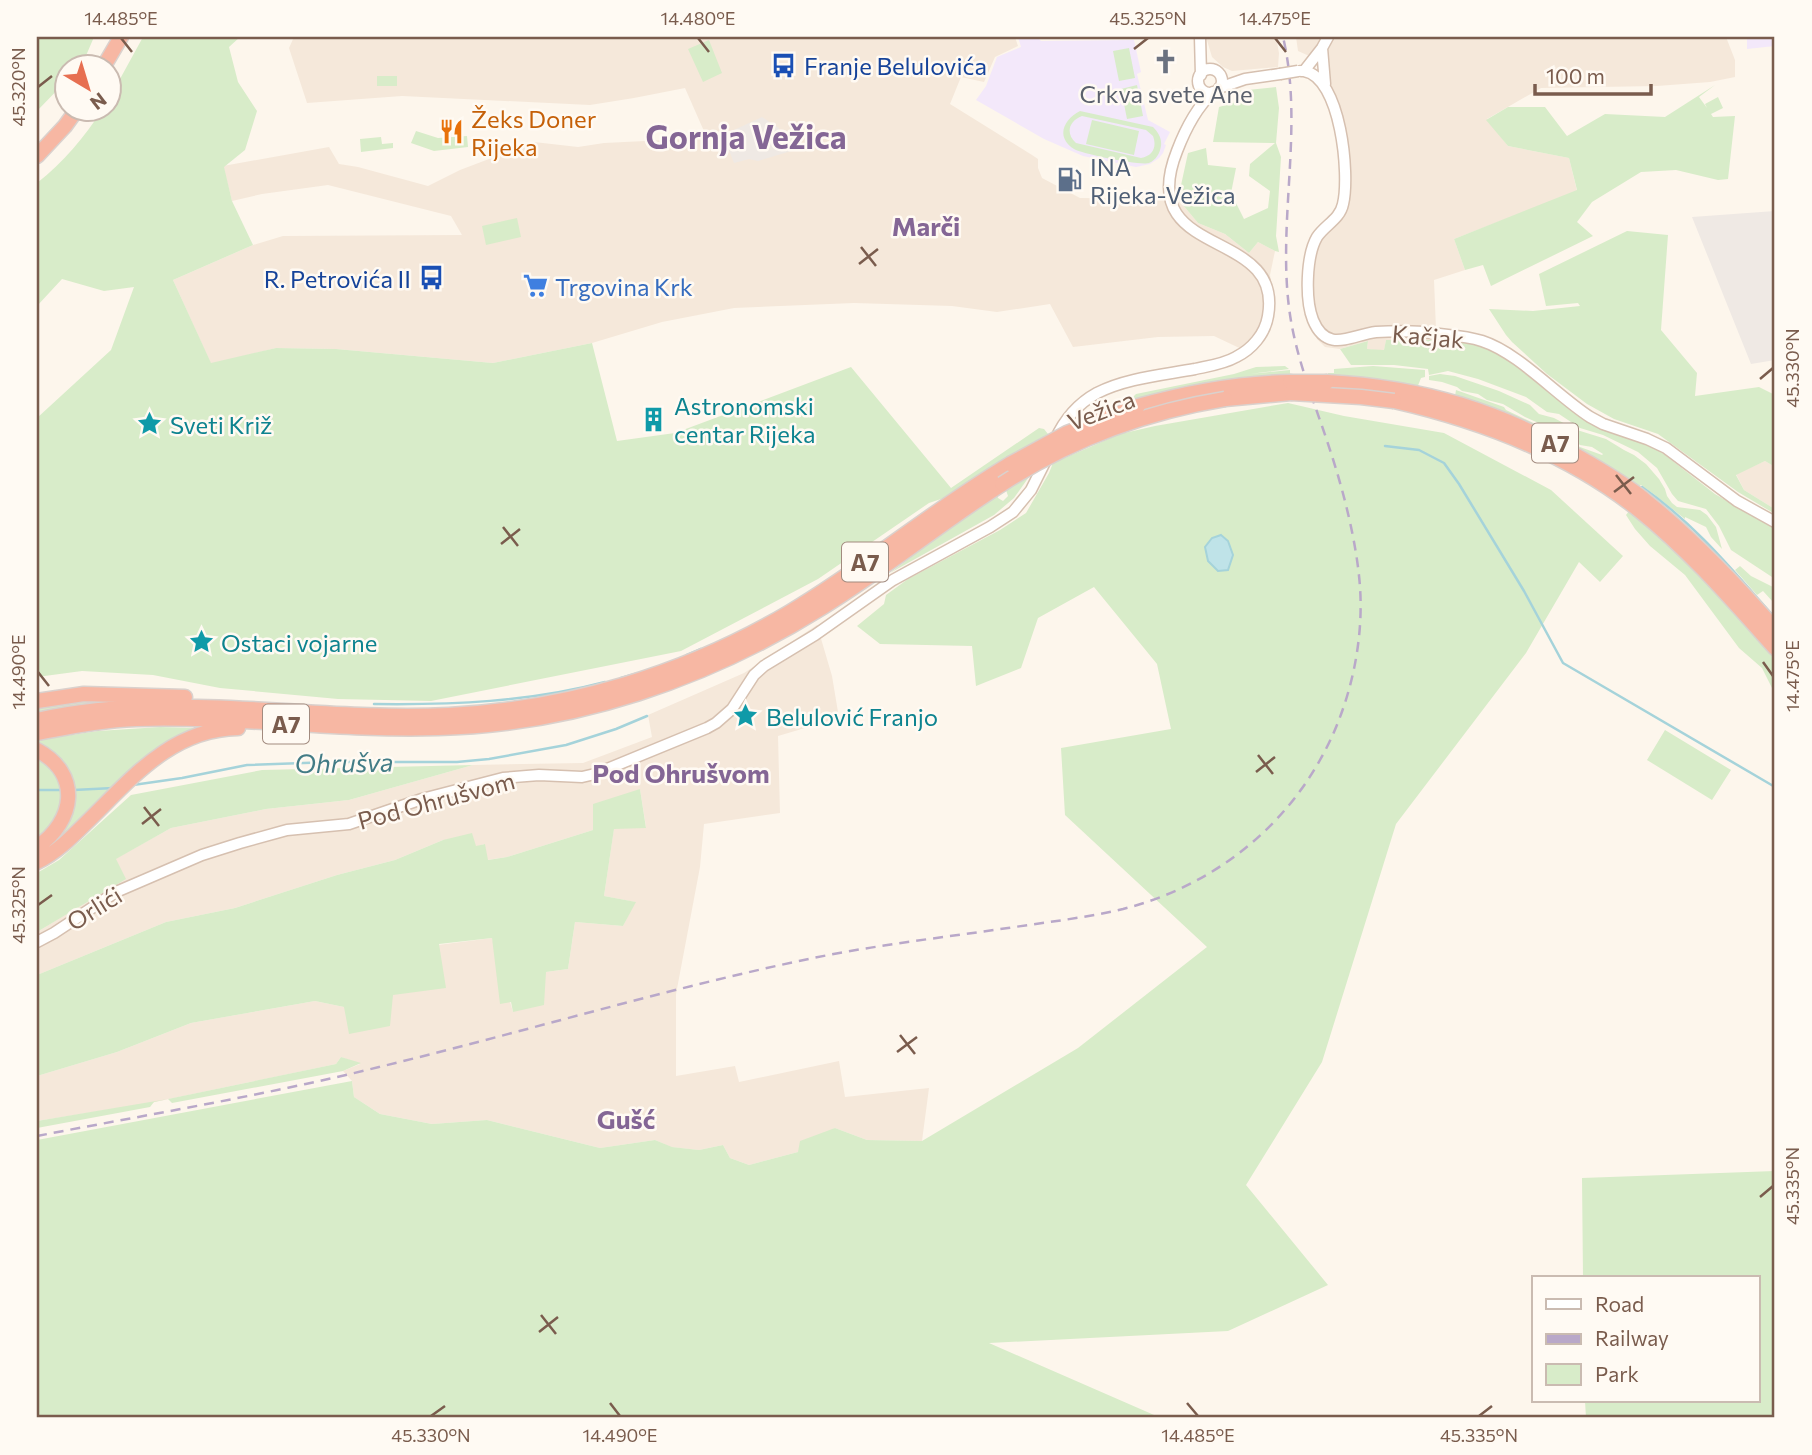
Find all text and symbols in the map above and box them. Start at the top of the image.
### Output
text: 14.485°E [84,7,158,29]
text: 14.480°E [661,7,735,29]
text: 45.325°N [1109,7,1187,29]
text: 14.475°E [1239,7,1311,29]
text: 45.320°N [7,48,29,126]
church icon: Crkva svete Ane [1152,48,1180,76]
bus stop icon: Franje Belulovića [770,51,798,79]
place label: Franje Belulovića [804,51,987,80]
north arrow [52,52,122,122]
scale bar [1535,52,1651,96]
text: 100 m [1546,63,1605,88]
place label: Crkva svete Ane [1079,79,1253,108]
text: N [86,88,111,115]
place label: Žeks Doner Rijeka [471,104,597,161]
district label: Gornja Vežica [645,116,847,156]
restaurant icon: Žeks Doner Rijeka [437,118,465,146]
place label: INA Rijeka-Vežica [1090,152,1235,209]
fuel station icon: INA Rijeka-Vežica [1056,166,1084,194]
district label: Marči [892,210,960,241]
place label: R. Petrovića II [264,264,411,293]
bus stop icon: R. Petrovića II [417,264,445,292]
supermarket icon: Trgovina Krk [521,272,549,300]
place label: Trgovina Krk [555,272,693,301]
street label: Kačjak [1391,318,1465,354]
text: 45.330°N [1781,328,1803,408]
street label: Vežica [1063,384,1139,436]
place label: Astronomski centar Rijeka [674,391,815,448]
building icon: Astronomski centar Rijeka [640,405,668,433]
place icon: Sveti Križ [136,410,164,438]
place label: Sveti Križ [170,410,272,439]
road number: A7 [1532,424,1578,462]
road number: A7 [842,542,888,582]
place icon: Ostaci vojarne [187,628,215,656]
place label: Ostaci vojarne [221,628,377,657]
text: 14.490°E [7,635,29,709]
text: 14.475°E [1781,640,1803,712]
place icon: Belulović Franjo [732,702,760,730]
place label: Belulović Franjo [766,702,938,731]
road number: A7 [263,704,309,744]
water label: Ohrušva [294,746,394,778]
district label: Pod Ohrušvom [592,757,770,788]
street label: Pod Ohrušvom [354,765,518,835]
text: 45.325°N [7,866,29,944]
street label: Orlići [61,880,127,936]
district label: Gušć [597,1103,655,1134]
text: 45.335°N [1781,1147,1803,1225]
legend [1532,1276,1759,1402]
text: Road [1595,1291,1644,1316]
text: Railway [1595,1325,1669,1350]
text: Park [1595,1361,1639,1386]
text: 45.330°N [391,1424,471,1446]
text: 14.490°E [583,1424,657,1446]
text: 14.485°E [1161,1424,1235,1446]
text: 45.335°N [1440,1424,1518,1446]

